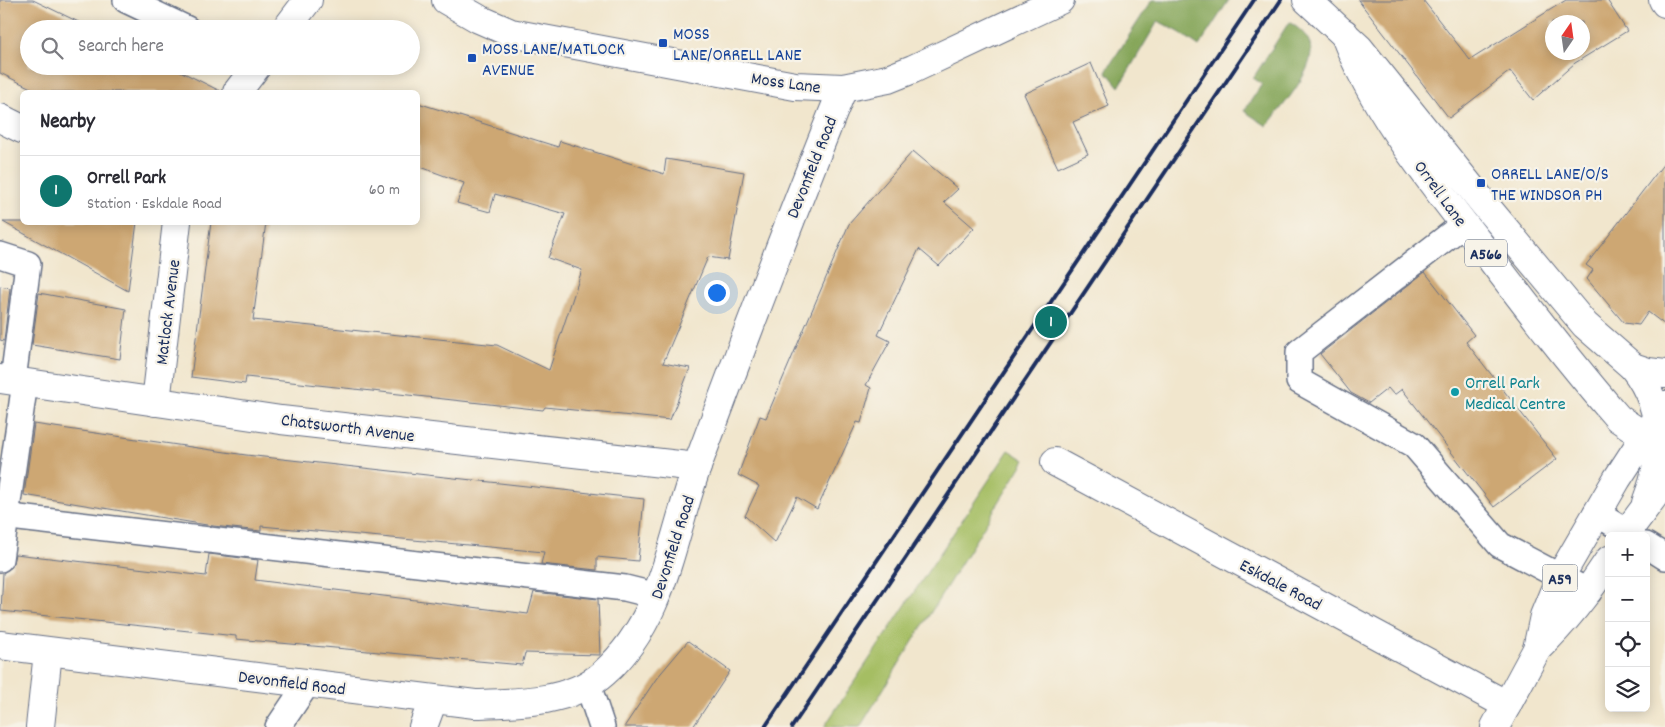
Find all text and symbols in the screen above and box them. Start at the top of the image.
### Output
north arrow [1545,15,1590,60]
search box [20,20,420,75]
place label: MOSS LANE/ORRELL LANE [673,23,802,69]
icon: search [38,34,66,62]
text: Search here [78,34,164,61]
marker: MOSS LANE/ORRELL LANE [657,37,669,49]
place label: MOSS LANE/MATLOCK AVENUE [482,38,625,84]
marker: MOSS LANE/MATLOCK AVENUE [466,52,478,64]
street label: Moss Lane [749,67,822,102]
text: Nearby [40,108,95,138]
street label: Devonfield Road [782,113,845,223]
street label: Orrell Lane [1406,156,1472,233]
place label: ORRELL LANE/O/S THE WINDSOR PH [1491,163,1609,209]
text: Orrell Park [87,166,166,193]
marker: ORRELL LANE/O/S THE WINDSOR PH [1475,177,1487,189]
text: 1 [54,179,58,202]
text: 60 m [369,179,400,202]
text: Station · Eskdale Road [87,193,222,216]
road number: A566 [1465,240,1507,266]
street label: Matlock Avenue [151,258,188,366]
your location [704,280,730,306]
pin: 1 [1035,303,1067,341]
place label: Orrell Park Medical Centre [1465,372,1566,418]
marker: Orrell Park Medical Centre [1449,386,1461,398]
street label: Chatsworth Avenue [280,409,416,450]
street label: Devonfield Road [646,493,703,603]
map controls [1605,532,1650,712]
button: + [1605,532,1650,577]
street label: Eskdale Road [1234,554,1325,618]
road number: A59 [1542,564,1578,592]
button: − [1605,577,1650,622]
button: locate [1605,622,1650,667]
street label: Devonfield Road [237,666,347,703]
button: layers [1605,667,1650,712]

